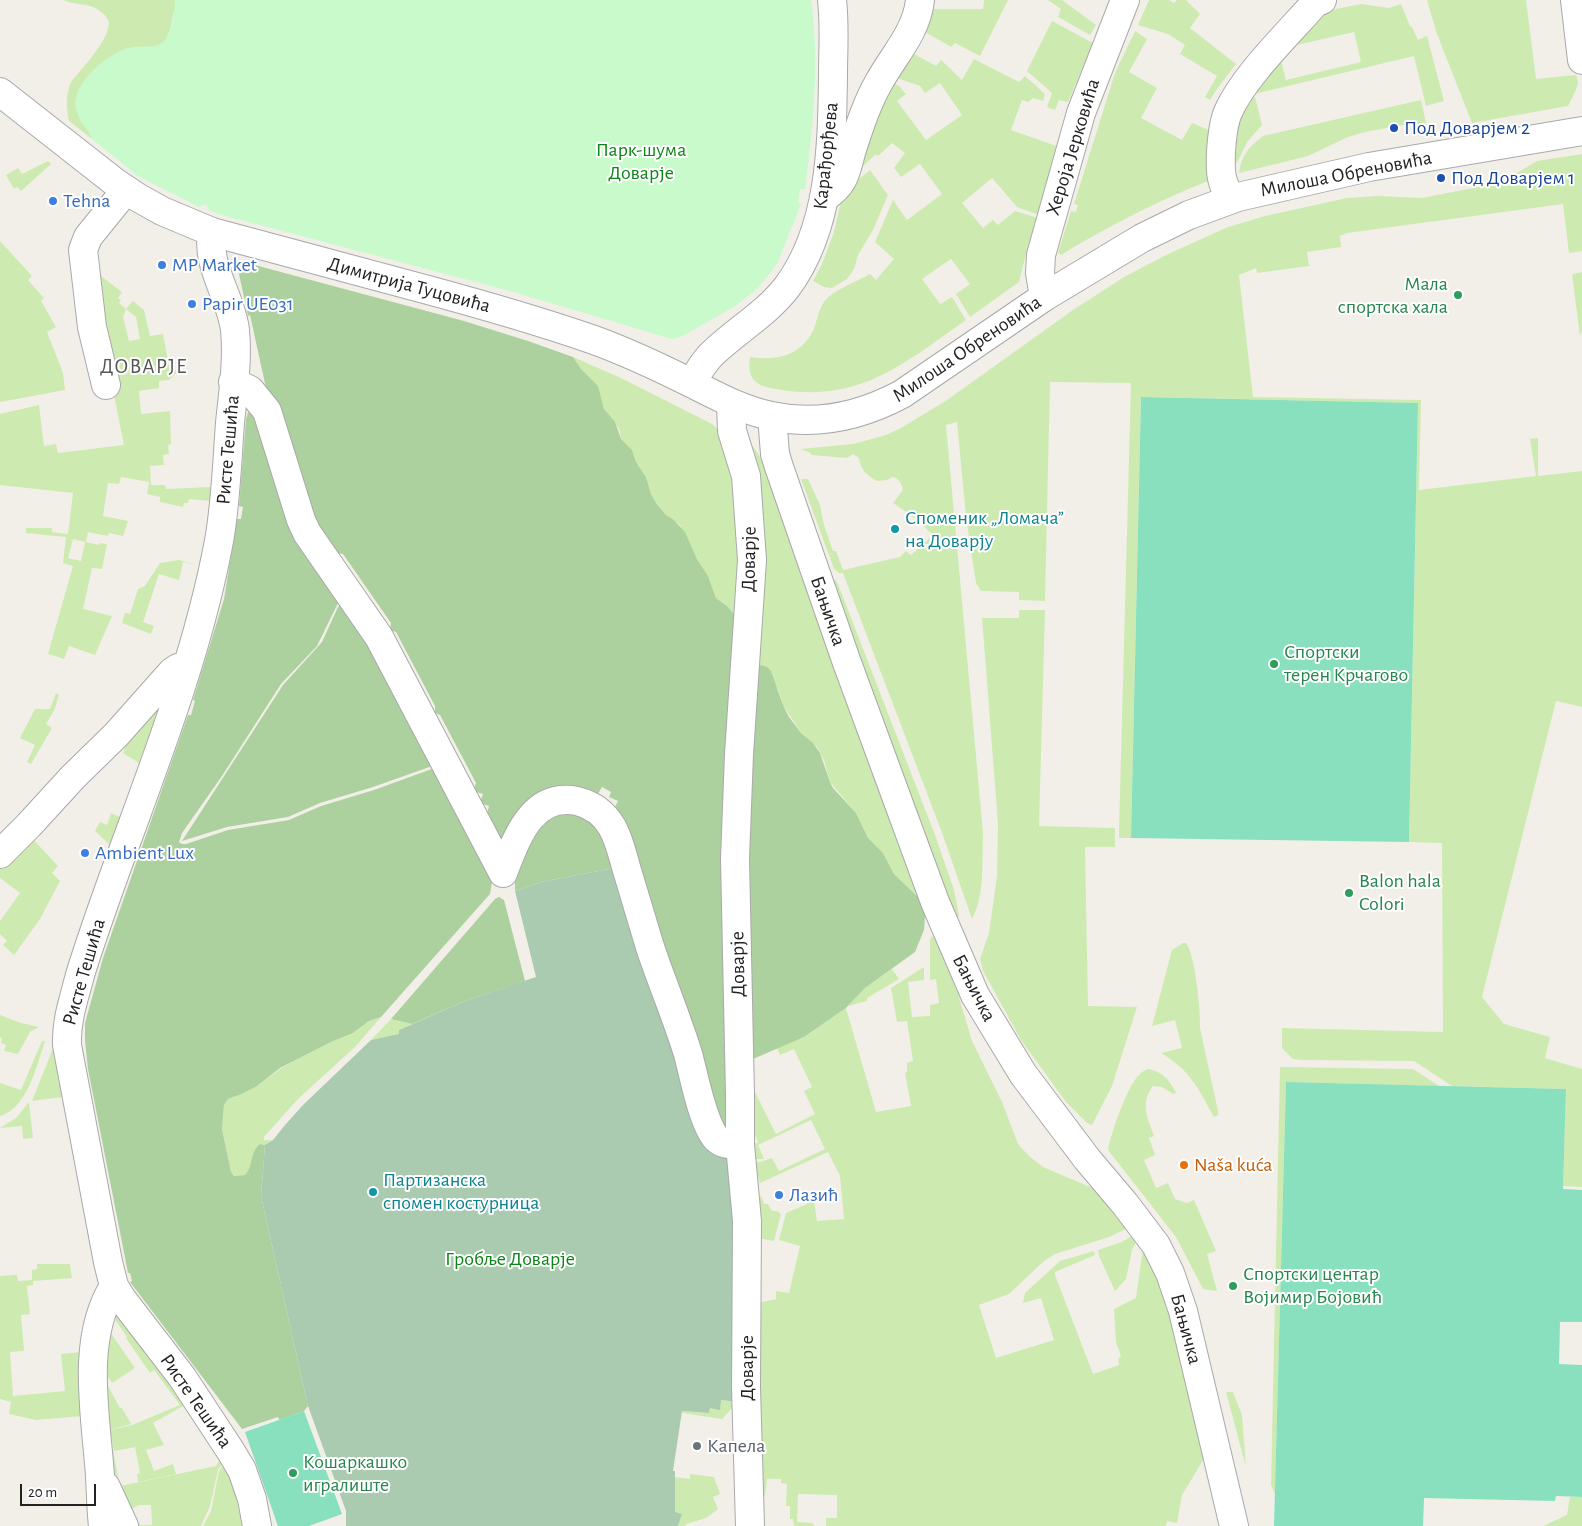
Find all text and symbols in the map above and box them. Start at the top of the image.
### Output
street label: Хероја Јерковића [1041,76,1105,218]
street label: Карађорђева [808,101,844,211]
place label: Под Доварјем 2 [1404,116,1530,140]
marker: Под Доварјем 2 [1388,122,1400,134]
park label: Парк-шума Доварје [596,138,686,185]
street label: Милоша Обреновића [1258,146,1434,202]
place label: Под Доварјем 1 [1451,166,1575,190]
marker: Под Доварјем 1 [1435,172,1447,184]
place label: Tehna [63,189,110,213]
marker: Tehna [47,195,59,207]
street label: Димитрија Туцовића [325,252,493,318]
place label: MP Market [172,253,257,277]
marker: MP Market [156,259,168,271]
place label: Мала спортска хала [1338,272,1448,319]
marker: Мала спортска хала [1452,289,1464,301]
street label: Милоша Обреновића [888,290,1046,408]
place label: Papir UE031 [202,292,294,316]
marker: Papir UE031 [186,298,198,310]
district label: ДОВАРЈЕ [99,354,189,380]
street label: Ристе Тешића [211,394,245,506]
place label: Споменик „Ломача” на Доварју [905,506,1064,553]
marker: Споменик „Ломача” на Доварју [889,523,901,535]
street label: Доварје [736,526,762,592]
street label: Бањичка [805,573,851,649]
place label: Спортски терен Крчагово [1284,640,1408,687]
marker: Спортски терен Крчагово [1268,658,1280,670]
place label: Ambient Lux [95,841,194,865]
marker: Ambient Lux [79,847,91,859]
place label: Balon hala Colori [1359,869,1441,916]
marker: Balon hala Colori [1343,887,1355,899]
street label: Ристе Тешића [57,916,111,1028]
street label: Доварје [725,931,751,997]
street label: Бањичка [947,950,1001,1026]
place label: Naša kuća [1194,1153,1272,1177]
marker: Naša kuća [1178,1159,1190,1171]
place label: Партизанска спомен костурница [383,1168,539,1215]
place label: Лазић [789,1183,838,1207]
marker: Партизанска спомен костурница [367,1186,379,1198]
marker: Лазић [773,1189,785,1201]
park label: Гробље Доварје [445,1247,575,1271]
place label: Спортски центар Војимир Бојовић [1243,1262,1382,1309]
marker: Спортски центар Војимир Бојовић [1227,1280,1239,1292]
street label: Бањичка [1165,1291,1207,1367]
street label: Доварје [735,1335,759,1401]
street label: Ристе Тешића [155,1349,237,1453]
place label: Капела [707,1434,765,1458]
marker: Капела [691,1440,703,1452]
place label: Кошаркашко игралиште [303,1450,407,1497]
marker: Кошаркашко игралиште [287,1467,299,1479]
scale bar [22,1474,99,1506]
text: 20 m [28,1485,57,1500]

